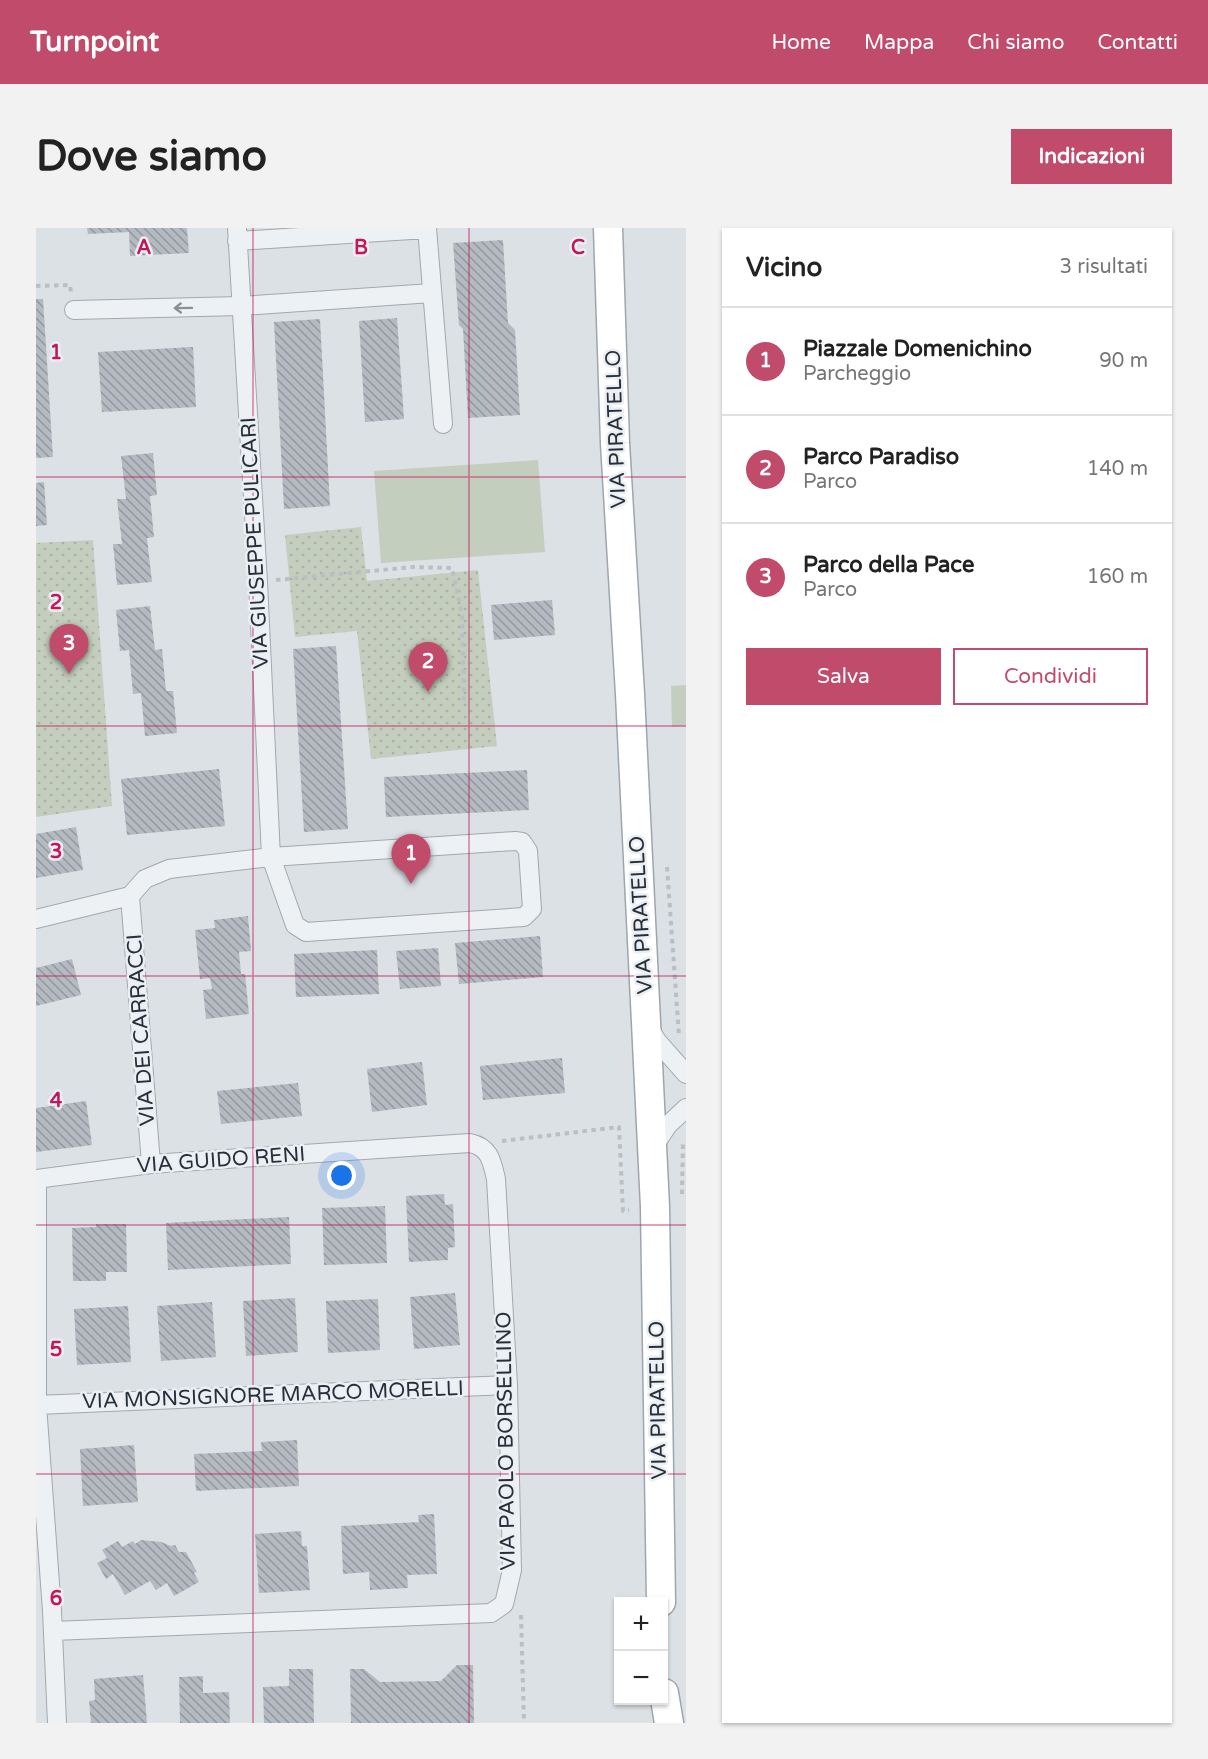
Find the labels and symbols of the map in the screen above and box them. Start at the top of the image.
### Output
text: A [137,236,152,260]
text: B [354,236,368,260]
text: C [571,236,585,260]
one-way arrow [173,302,193,313]
text: 1 [50,341,62,365]
street label: VIA PIRATELLO [601,349,631,509]
street label: VIA GIUSEPPE PULICARI [236,416,274,670]
text: 2 [50,591,62,615]
pin: 3 [50,624,88,674]
pin: 2 [408,642,448,692]
pin: 1 [392,834,430,884]
street label: VIA PIRATELLO [624,835,658,995]
text: 3 [50,840,62,864]
street label: VIA DEI CARRACCI [122,933,160,1127]
text: 4 [50,1089,63,1113]
street label: VIA GUIDO RENI [136,1142,306,1178]
your location [327,1161,356,1190]
street label: VIA PAOLO BORSELLINO [491,1311,521,1571]
street label: VIA PIRATELLO [644,1321,672,1479]
text: 5 [50,1338,62,1362]
street label: VIA MONSIGNORE MARCO MORELLI [82,1376,464,1414]
text: 6 [50,1587,62,1611]

